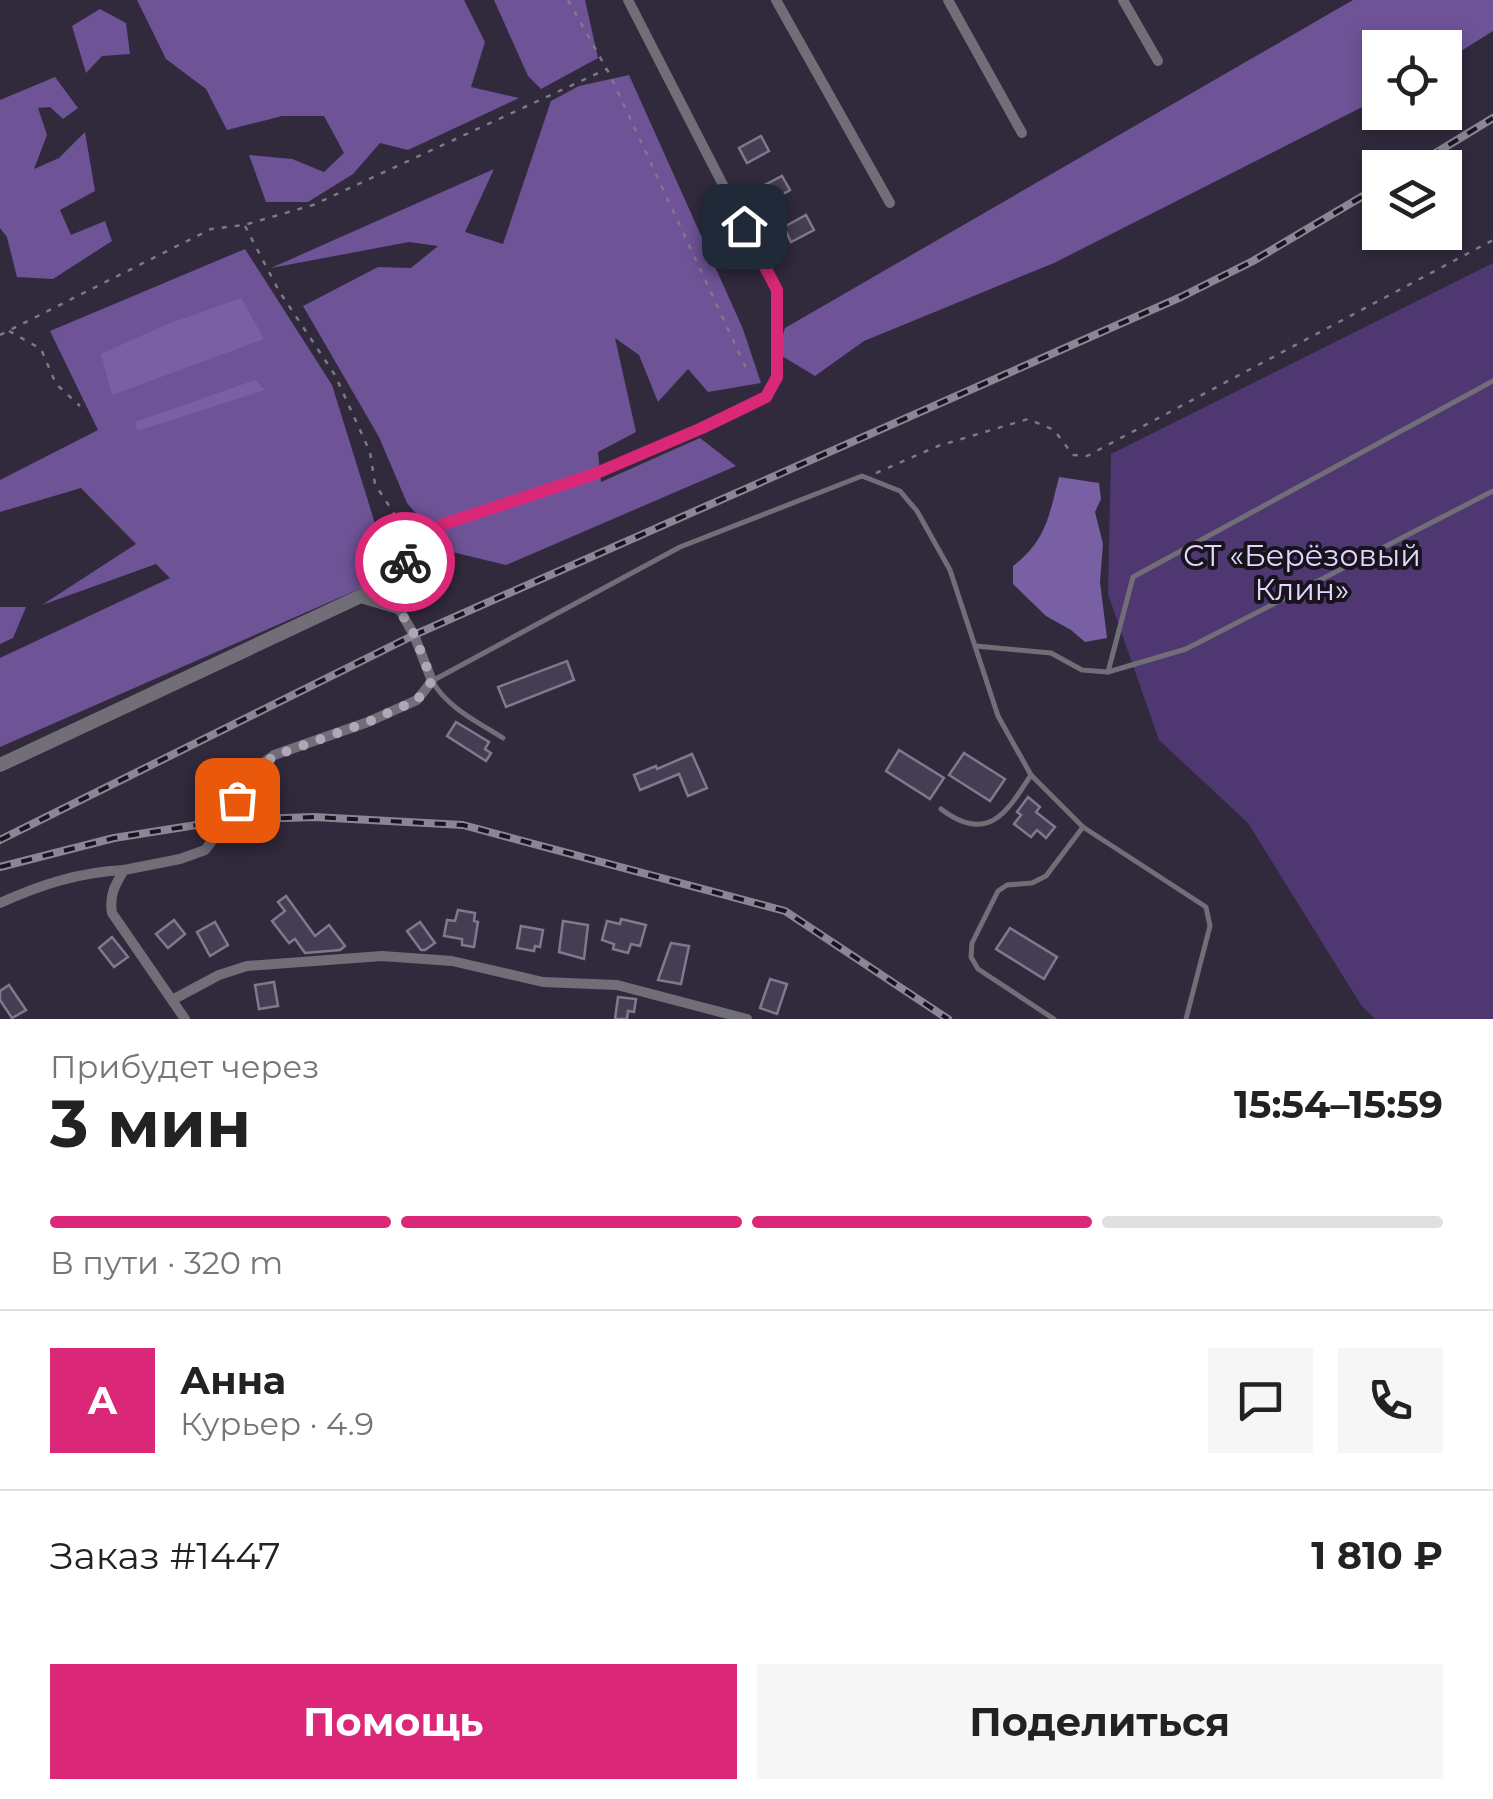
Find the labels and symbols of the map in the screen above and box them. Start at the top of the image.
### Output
pin [702,184,787,269]
courier [355,512,455,612]
park label: СТ «Берёзовый Клин» [1183,537,1421,608]
pin [195,758,280,843]

